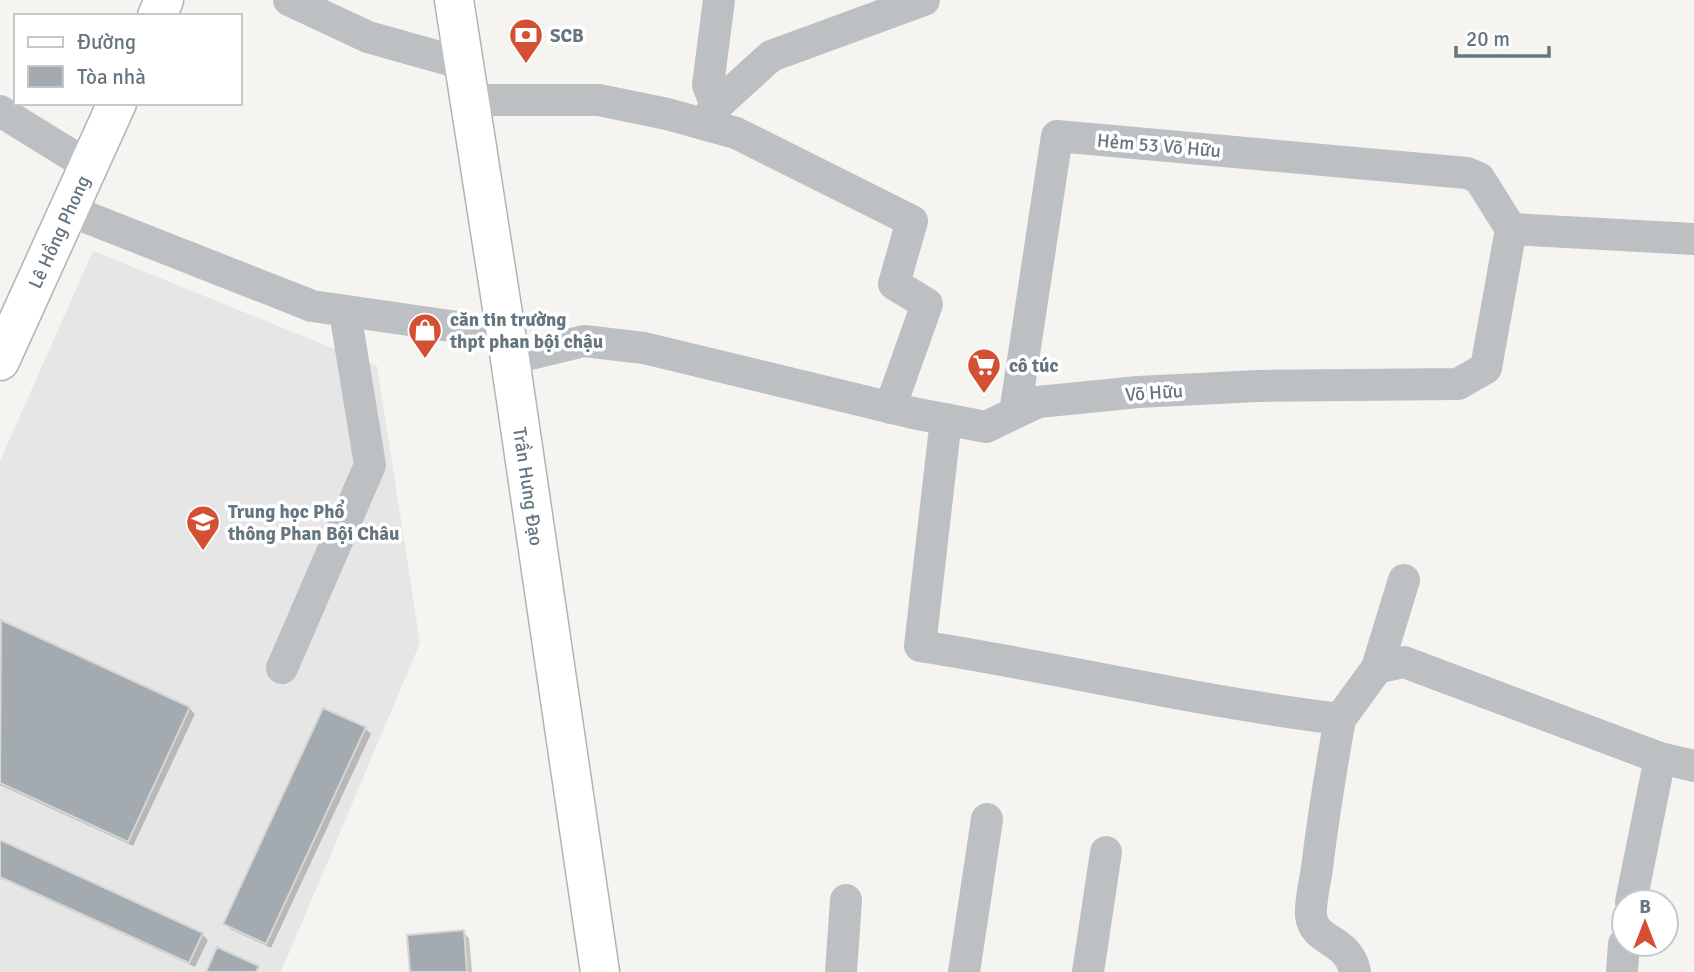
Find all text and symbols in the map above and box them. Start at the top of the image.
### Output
legend [14,14,242,105]
scale bar [1456,14,1549,58]
bank icon: SCB [507,16,545,65]
place label: SCB [550,24,584,48]
text: 20 m [1466,26,1510,52]
text: Đường [77,29,136,55]
text: Tòa nhà [77,64,146,90]
street label: Hẻm 53 Võ Hữu [1096,129,1222,163]
street label: Lê Hồng Phong [23,172,96,293]
place label: căn tin trường thpt phan bội chậu [449,308,603,354]
shop icon: căn tin trường thpt phan bội chậu [406,311,444,360]
supermarket icon: cô túc [965,346,1003,395]
place label: cô túc [1009,354,1059,378]
street label: Võ Hữu [1124,379,1184,407]
street label: Trần Hưng Đạo [507,426,548,547]
place label: Trung học Phổ thông Phan Bội Châu [227,499,399,546]
school or university icon: Trung học Phổ thông Phan Bội Châu [184,503,222,552]
north arrow [1610,888,1680,958]
text: B [1639,895,1651,919]

